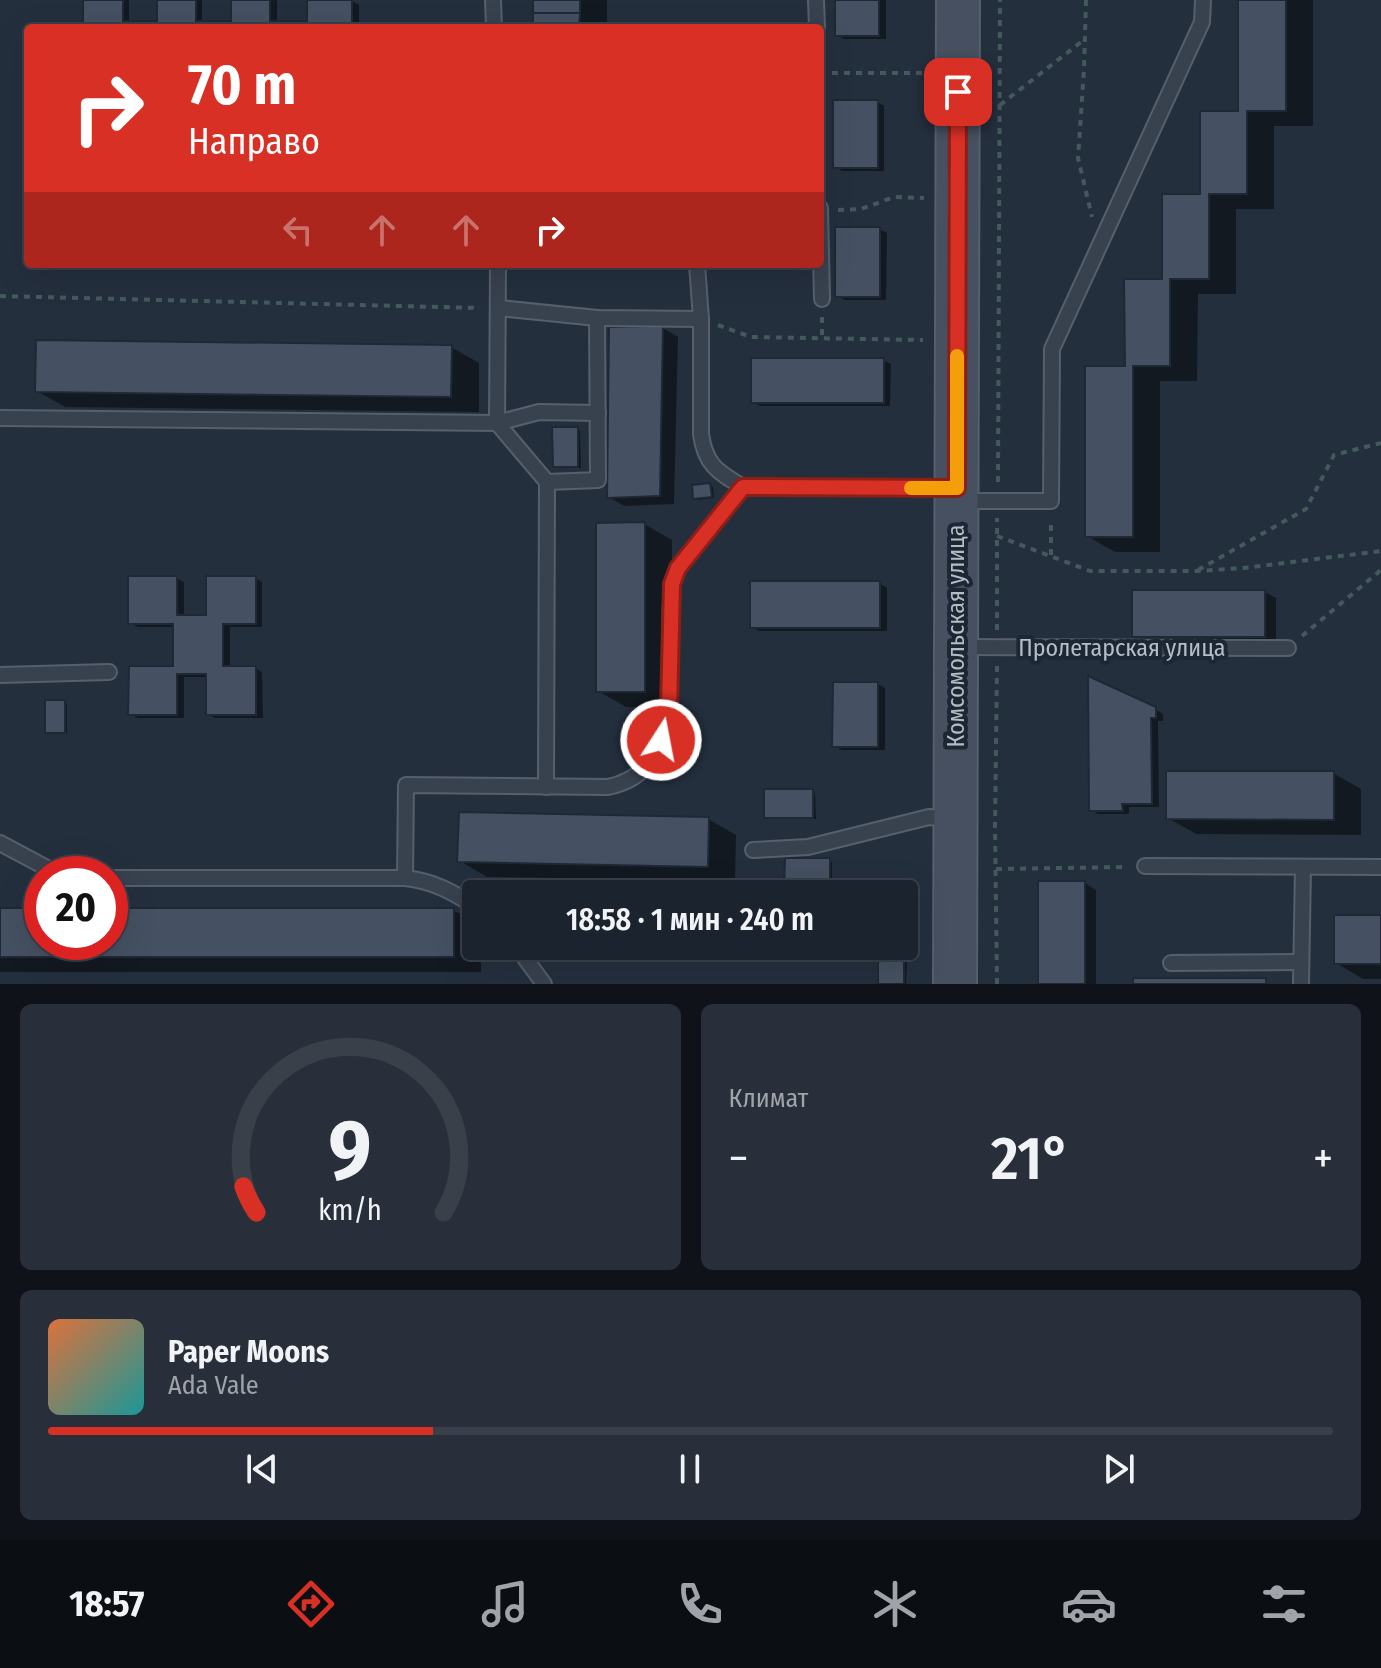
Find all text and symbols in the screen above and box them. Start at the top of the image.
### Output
text: 70 m [188,52,296,119]
icon: right [56,56,160,160]
pin [924,58,992,126]
icon: arrive [936,70,980,114]
text: Направо [188,120,320,164]
icon: left [276,208,320,252]
icon: ahead [360,208,404,252]
icon: ahead [444,208,488,252]
icon: right [528,208,572,252]
street label: Комсомольская улица [942,524,970,748]
street label: Пролетарская улица [1018,634,1226,662]
position arrow [619,698,703,782]
speed limit sign: 20 [24,856,128,960]
text: 18:58 · 1 мин · 240 m [566,902,814,938]
text: Климат [729,1083,808,1114]
text: 9 [329,1101,372,1201]
text: 21° [991,1123,1070,1195]
text: − [729,1132,748,1185]
text: + [1313,1132,1333,1185]
text: km/h [318,1193,382,1228]
text: Paper Moons [168,1334,329,1370]
text: Ada Vale [168,1370,259,1401]
icon: previous [240,1447,284,1491]
icon: pause [668,1447,712,1491]
icon: next [1097,1447,1141,1491]
icon: directions [283,1576,339,1632]
icon: music [477,1576,533,1632]
icon: phone [672,1576,728,1632]
icon: climate [867,1576,923,1632]
icon: car [1061,1576,1117,1632]
icon: filters [1256,1576,1312,1632]
text: 18:57 [69,1582,144,1626]

